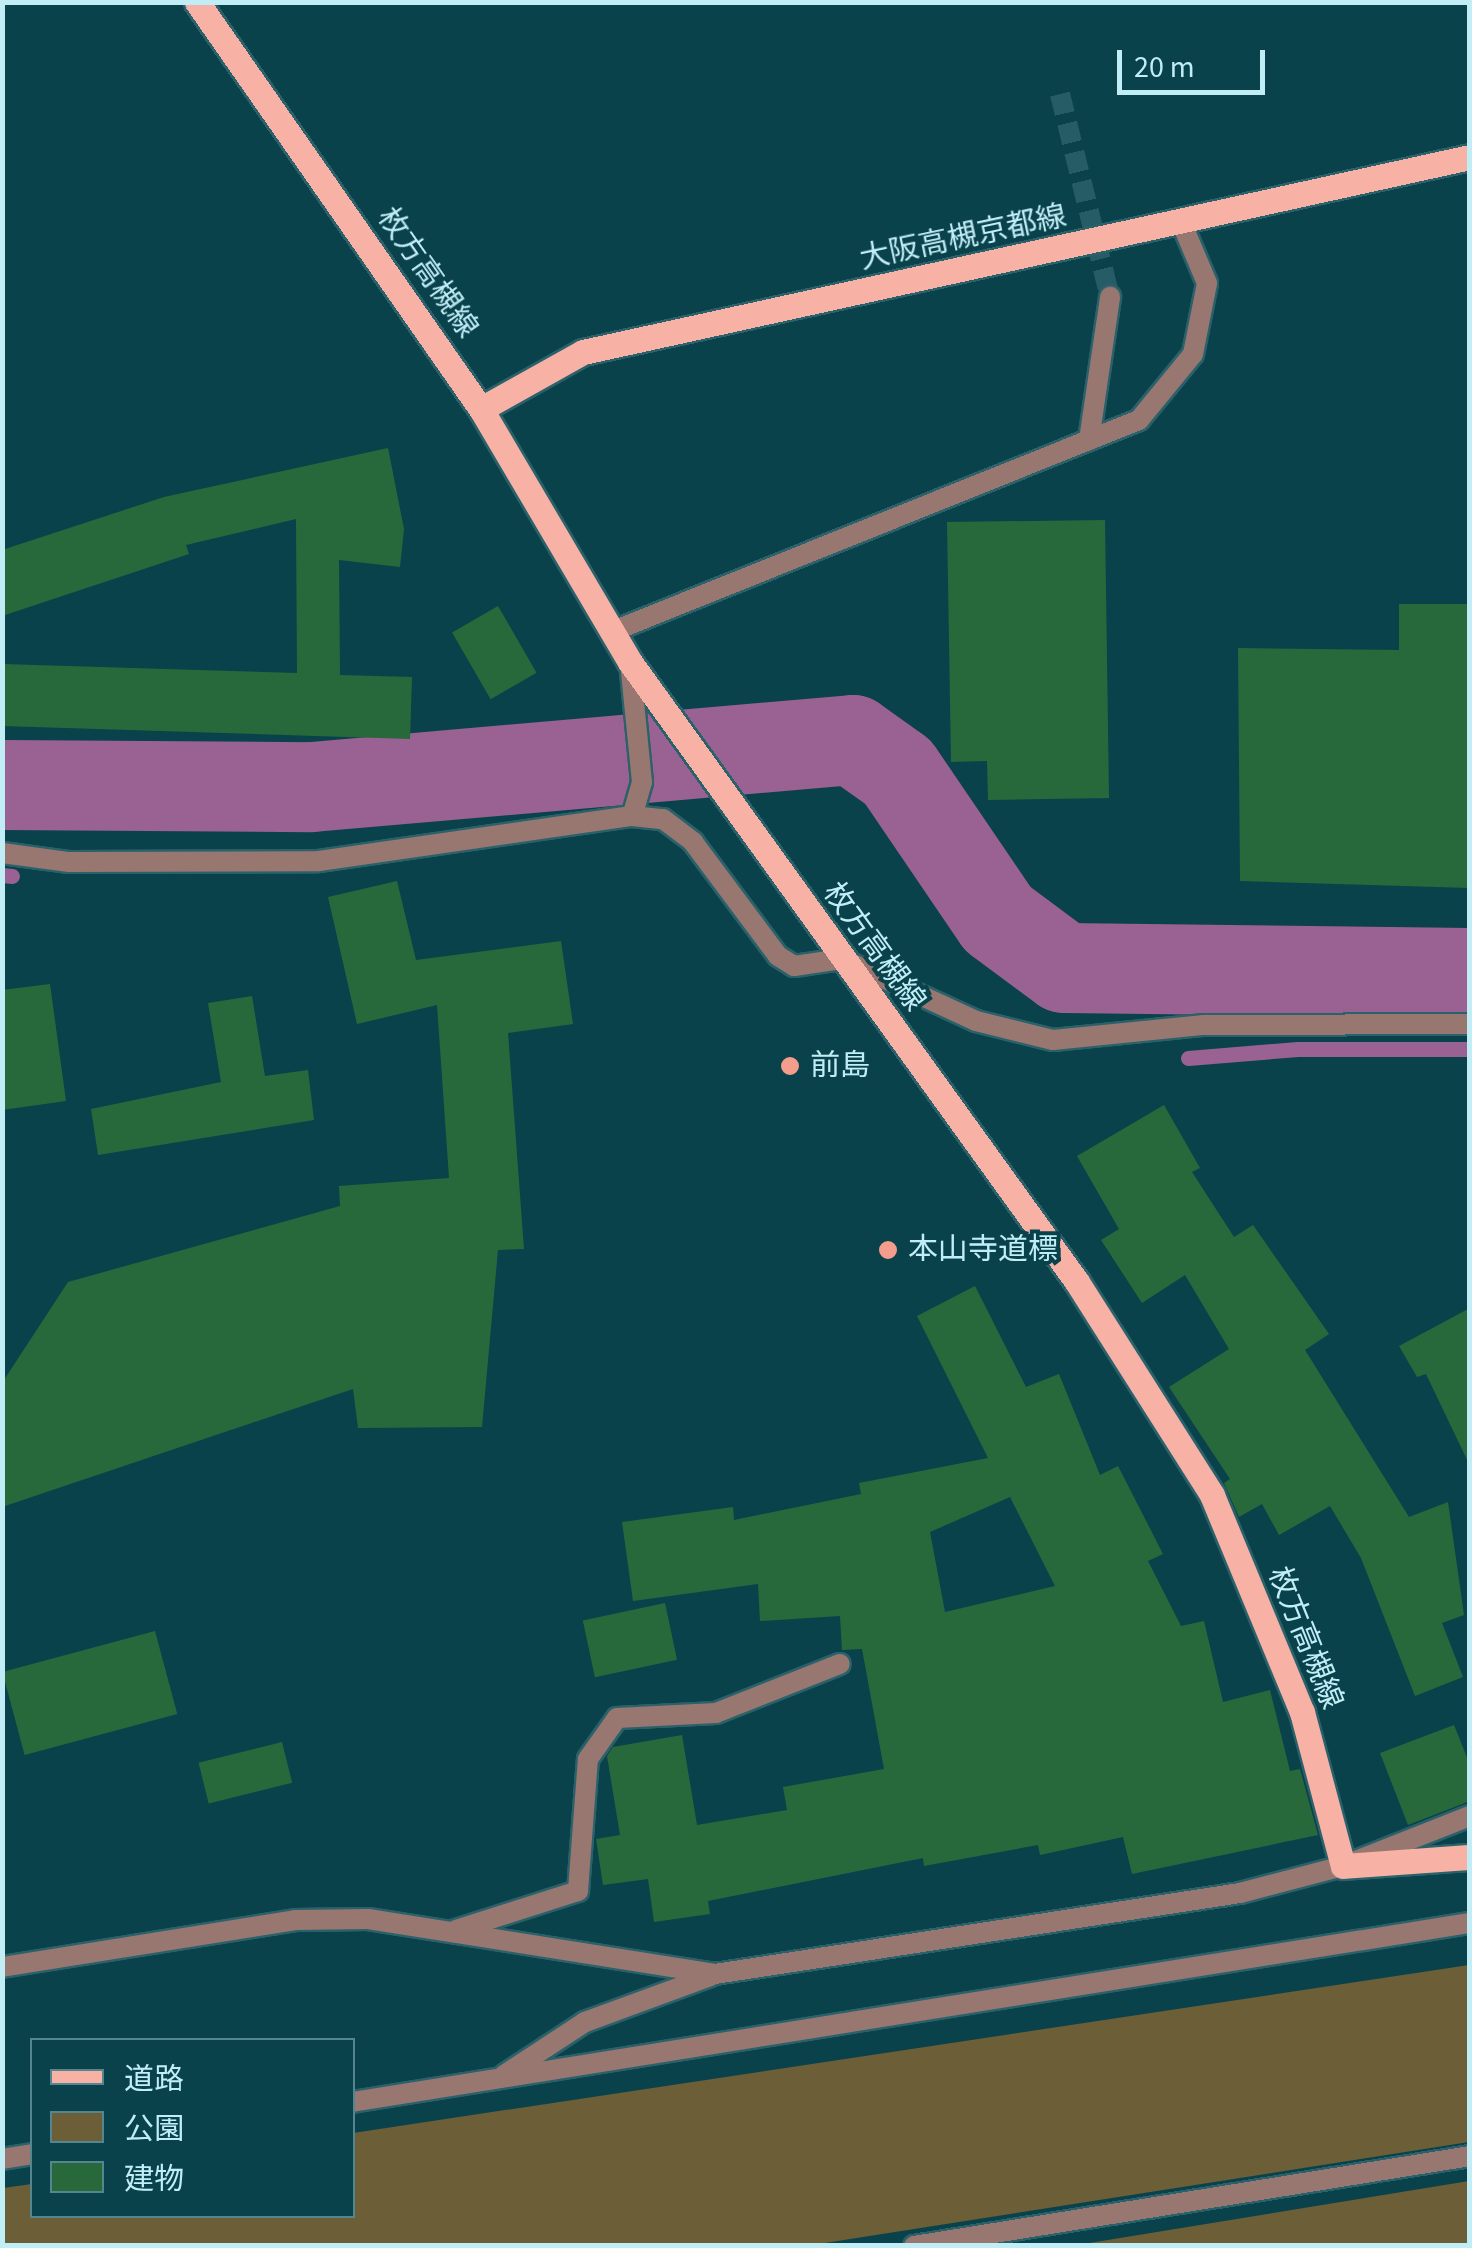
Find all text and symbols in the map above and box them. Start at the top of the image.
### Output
scale bar [1122,30,1270,92]
text: 20 m [1134,46,1195,89]
street label: 大阪高槻京都線 [857,199,1069,277]
street label: 枚方高槻線 [369,201,485,345]
street label: 枚方高槻線 [815,876,933,1018]
place label: 前島 [810,1048,870,1084]
marker: 前島 [779,1055,801,1077]
place label: 本山寺道標 [908,1232,1058,1268]
marker: 本山寺道標 [877,1239,899,1261]
street label: 枚方高槻線 [1260,1562,1350,1714]
legend [30,2038,355,2218]
text: 道路 [124,2058,184,2101]
text: 公園 [124,2108,184,2151]
text: 建物 [124,2158,184,2201]

